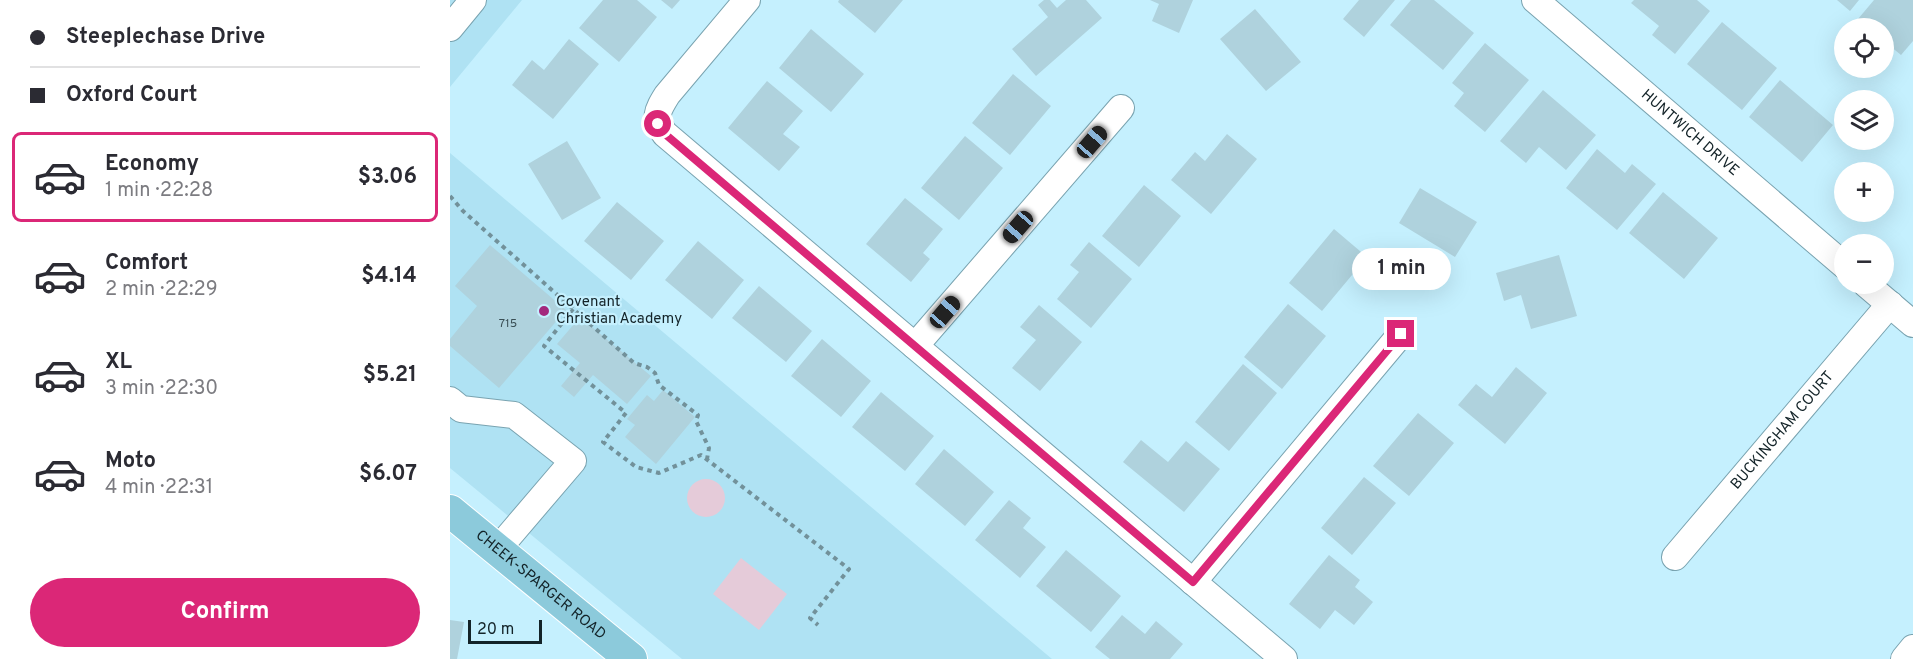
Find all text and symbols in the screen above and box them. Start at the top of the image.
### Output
map controls [1834,18,1894,294]
button: locate [1834,18,1894,78]
text: Steeplechase Drive [66,24,265,51]
text: Oxford Court [66,82,197,109]
street label: HUNTWICH DRIVE [1637,86,1743,180]
button: layers [1834,90,1894,150]
route start [644,110,671,137]
car [1073,123,1111,161]
icon: car [33,150,87,204]
text: Economy [105,151,199,178]
button: + [1834,162,1894,222]
text: $3.06 [358,164,417,191]
text: 1 min · 22:28 [105,178,213,204]
car [999,208,1037,246]
button: − [1834,234,1894,294]
callout: 1 min [1352,247,1450,289]
icon: car [33,249,87,303]
text: Comfort [105,250,188,277]
text: 1 min [1377,256,1426,282]
text: $4.14 [361,263,417,290]
text: 2 min · 22:29 [105,277,218,303]
place label: Covenant Christian Academy [556,293,682,329]
car [926,293,964,331]
marker: Covenant Christian Academy [537,304,551,318]
house number: 715 [499,316,517,332]
route end [1387,320,1414,347]
icon: car [33,348,87,402]
text: XL [105,349,132,376]
text: $5.21 [363,362,417,389]
street label: BUCKINGHAM COURT [1727,367,1838,494]
text: 3 min · 22:30 [105,376,218,402]
icon: car [33,447,87,501]
text: Moto [105,448,156,475]
text: $6.07 [359,461,417,488]
text: 4 min · 22:31 [105,475,213,501]
street label: CHEEK-SPARGER ROAD [471,526,610,644]
button: Confirm [30,578,420,647]
scale bar [468,617,542,644]
text: 20 m [477,620,514,640]

